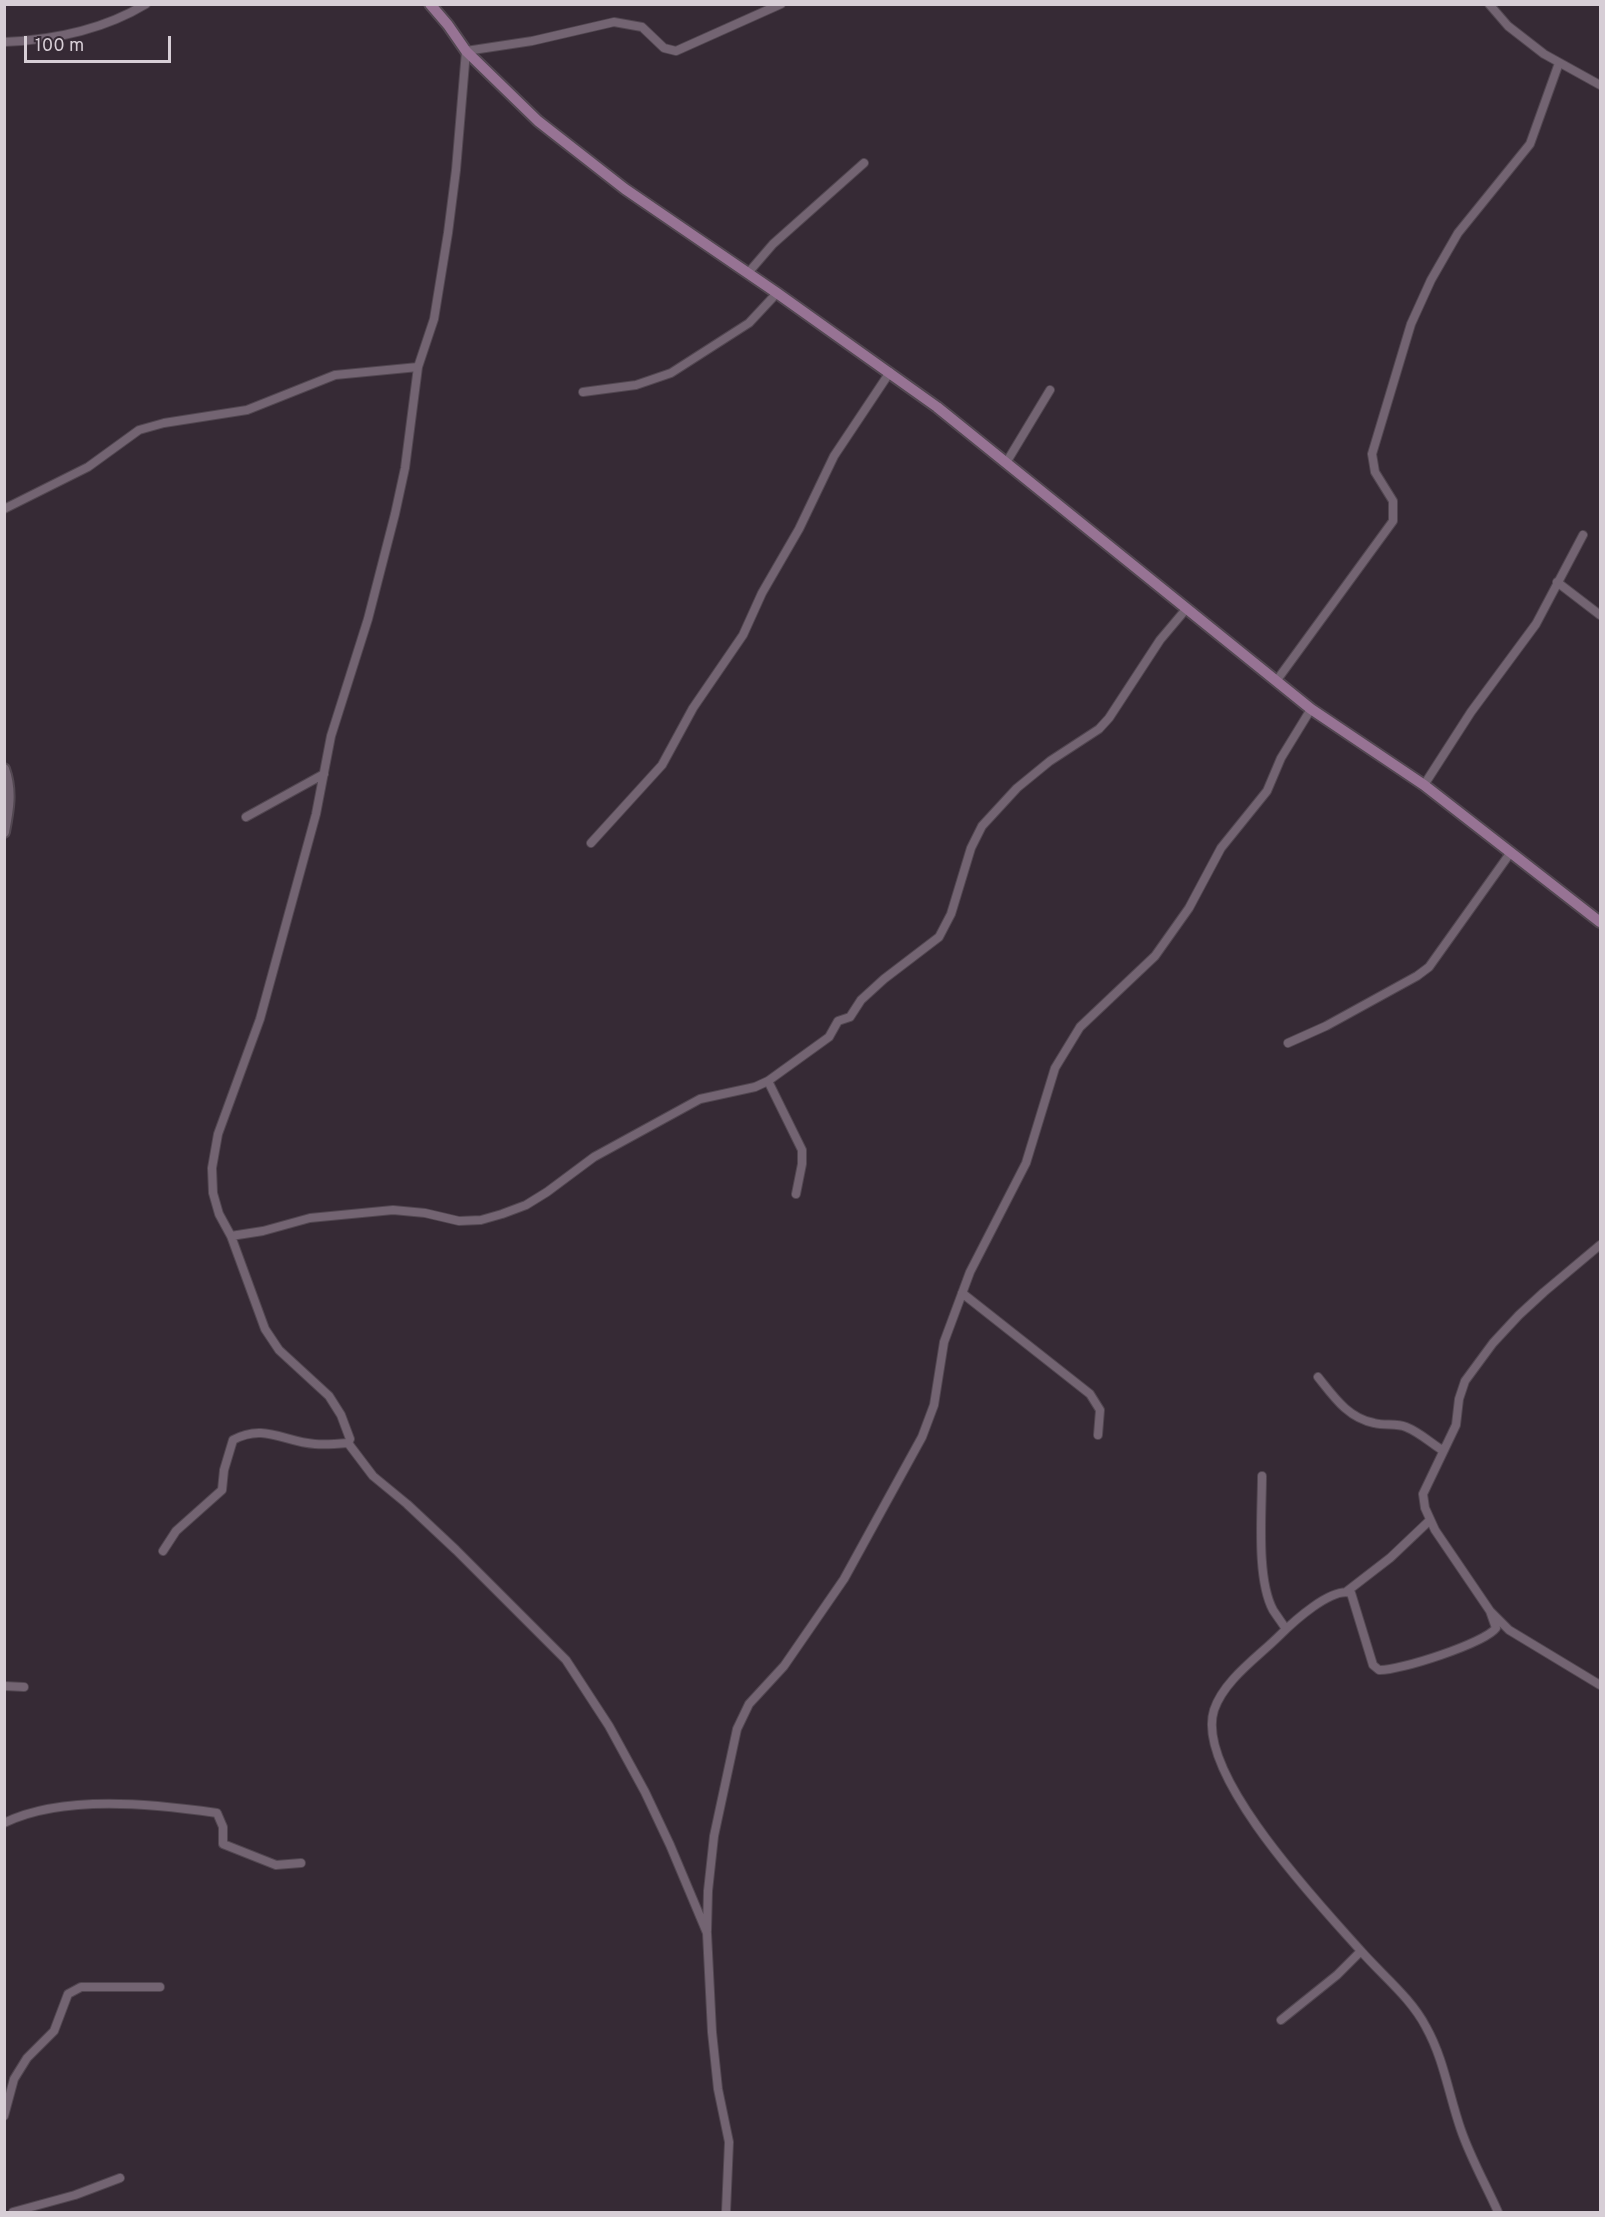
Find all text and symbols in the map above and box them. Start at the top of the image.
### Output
scale bar [27,24,174,62]
text: 100 m [35,35,84,58]

